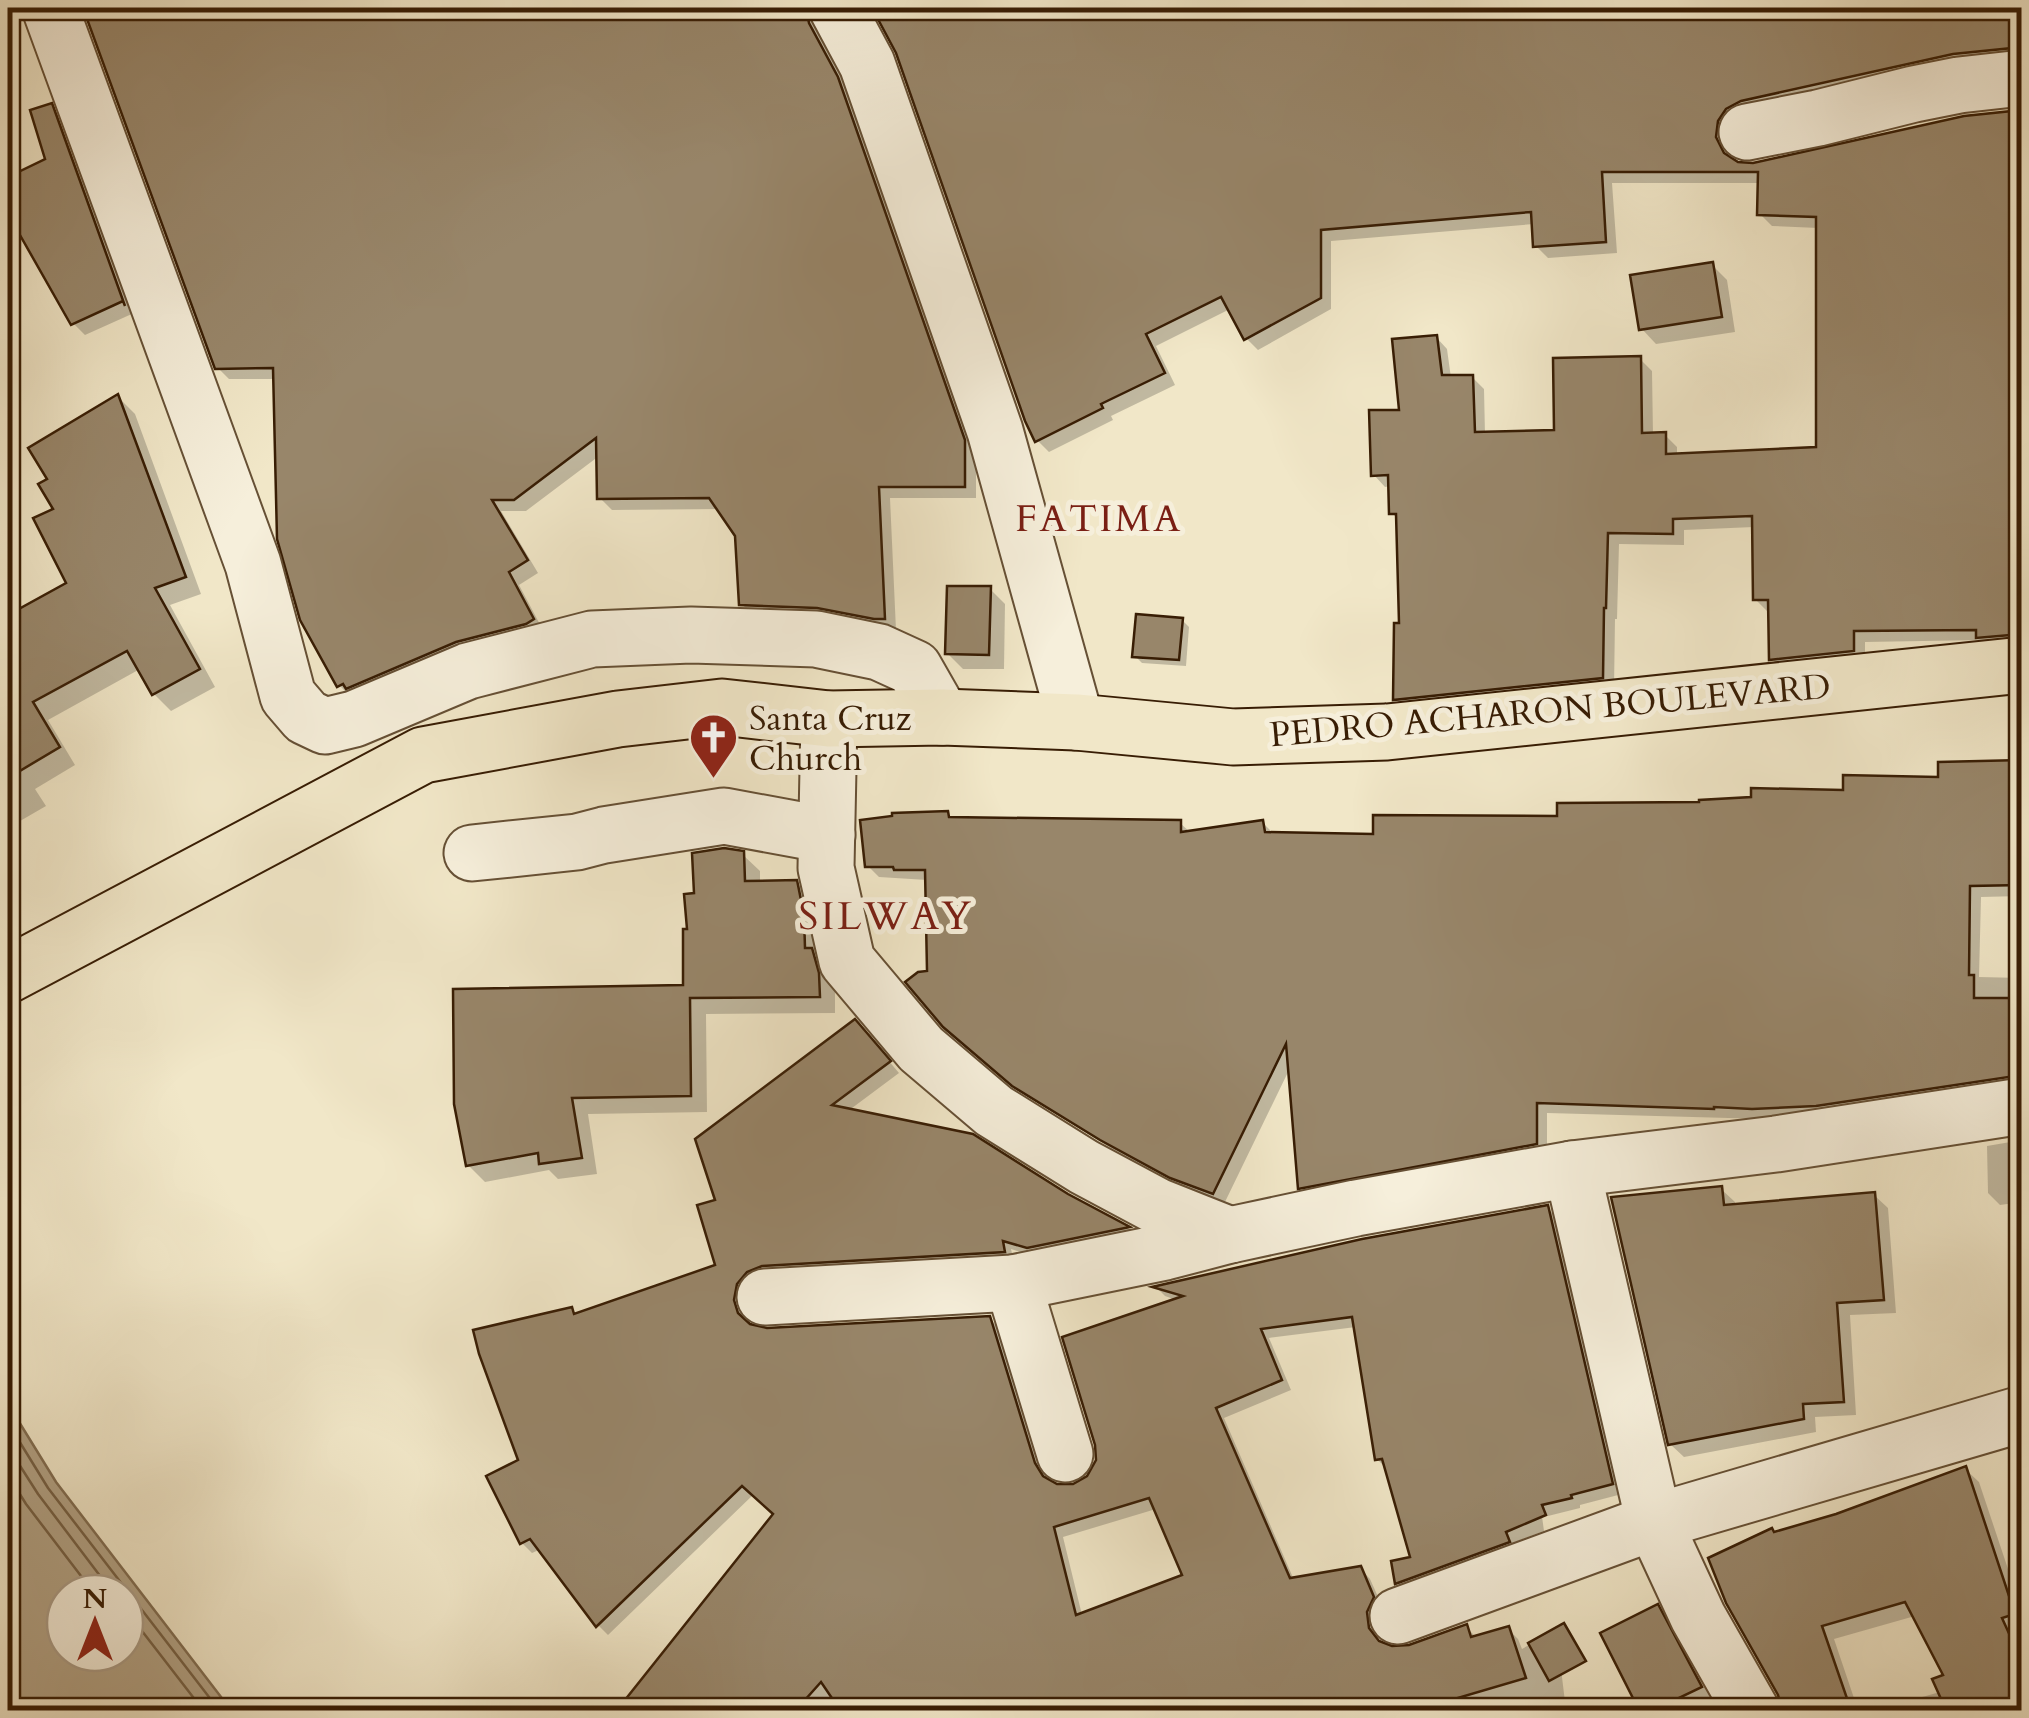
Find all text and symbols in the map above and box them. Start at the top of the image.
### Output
district label: FATIMA [1015,493,1183,545]
street label: PEDRO ACHARON BOULEVARD [1268,663,1833,759]
place label: Santa Cruz Church [749,695,912,783]
church icon: Santa Cruz Church [688,712,740,780]
district label: SILWAY [798,889,974,944]
north arrow [45,1573,145,1673]
text: N [83,1580,107,1618]

